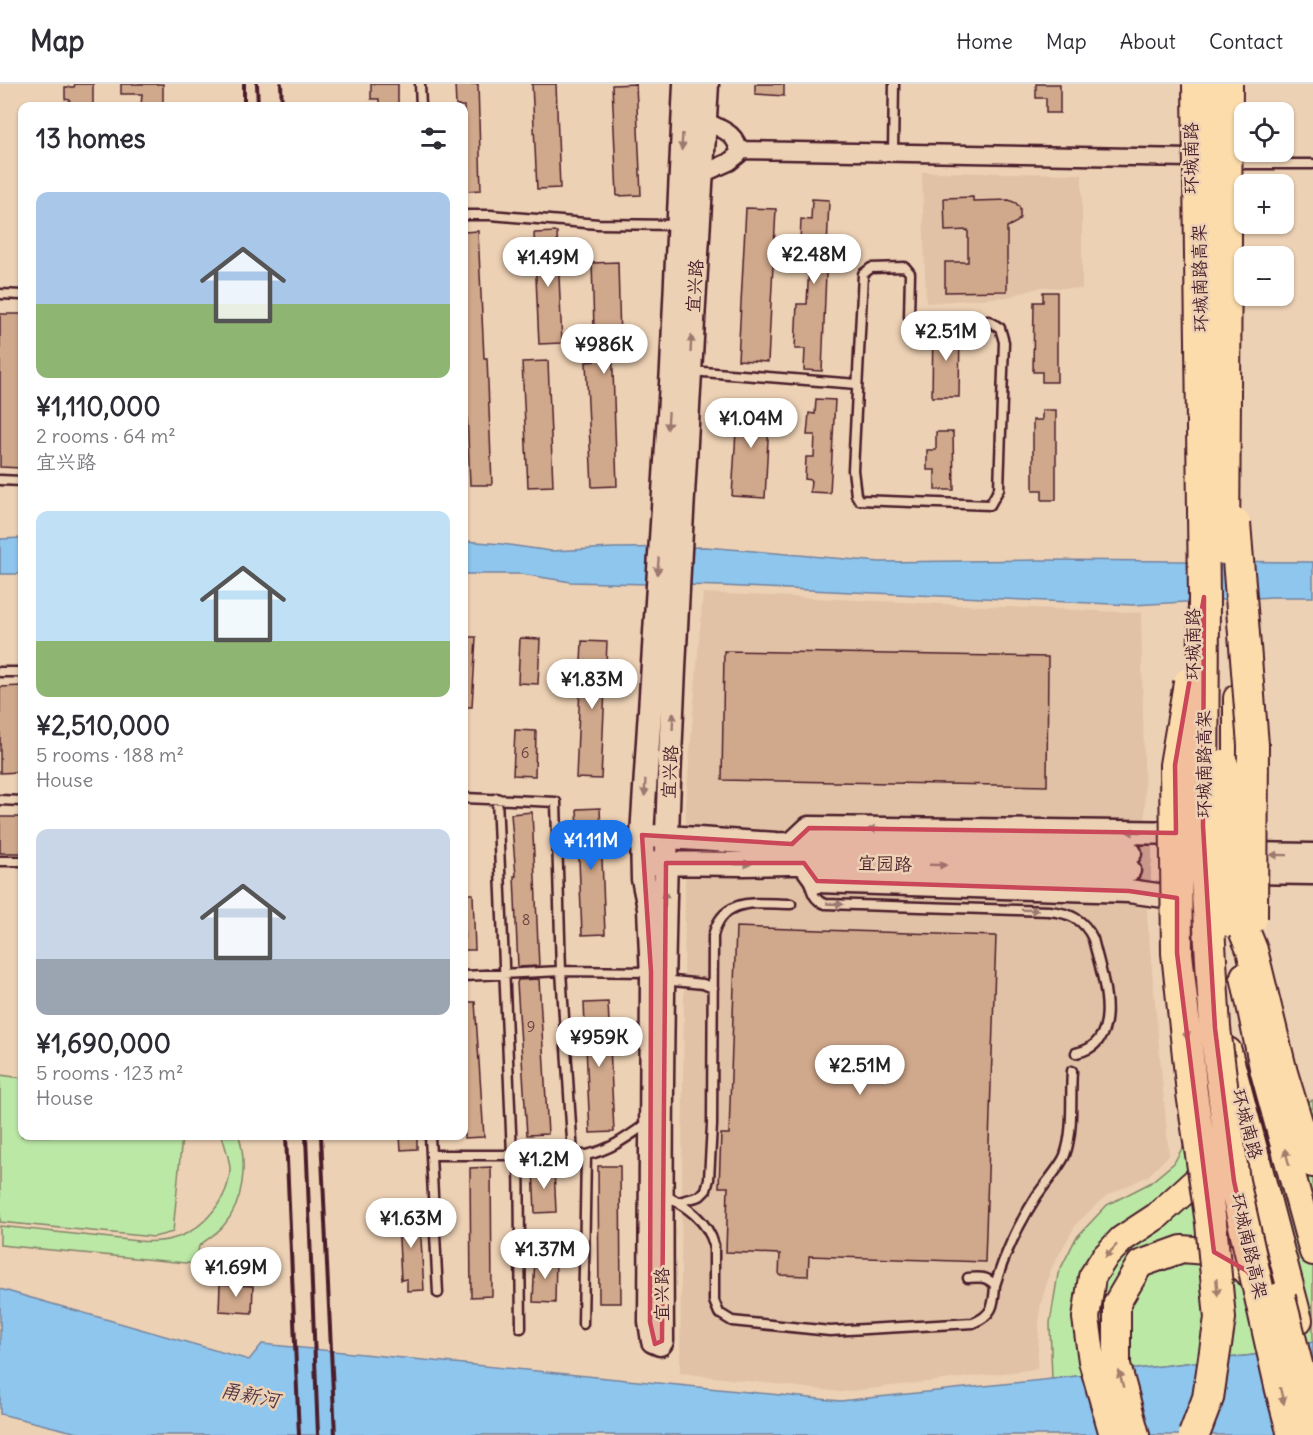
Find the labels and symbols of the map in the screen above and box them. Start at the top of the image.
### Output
street label: 环城南路 [1179,122,1202,194]
one-way arrow [677,133,686,152]
street label: 环城南路高架 [1187,224,1212,332]
pin: ¥2.48M [765,234,863,285]
pin: ¥1.49M [499,237,597,288]
street label: 宜兴路 [681,258,708,314]
pin: ¥2.51M [897,311,995,362]
pin: ¥986K [562,324,646,375]
one-way arrow [687,334,696,353]
pin: ¥1.04M [702,398,800,449]
one-way arrow [664,412,673,431]
one-way arrow [653,557,663,576]
street label: 环城南路 [1181,608,1204,680]
pin: ¥1.83M [543,659,641,710]
street label: 环城南路高架 [1192,710,1215,818]
one-way arrow [668,711,677,730]
house number: 6 [521,743,529,762]
street label: 宜兴路 [657,744,682,800]
one-way arrow [640,779,649,798]
pin: ¥1.11M [542,820,640,871]
one-way arrow [868,824,887,833]
one-way arrow [1125,827,1144,837]
one-way arrow [1269,850,1288,860]
street label: 宜园路 [858,851,912,876]
one-way arrow [733,859,752,869]
one-way arrow [928,861,947,870]
one-way arrow [661,890,670,909]
one-way arrow [826,900,845,909]
one-way arrow [1021,905,1040,915]
house number: 8 [522,910,530,929]
house number: 9 [527,1017,535,1036]
pin: ¥959K [557,1017,641,1068]
one-way arrow [1181,1021,1191,1040]
pin: ¥2.51M [811,1045,909,1096]
street label: 环城南路 [1227,1086,1268,1162]
pin: ¥1.2M [502,1139,586,1190]
one-way arrow [1282,1148,1292,1166]
street label: 环城南路高架 [1226,1191,1273,1301]
pin: ¥1.63M [362,1198,460,1249]
pin: ¥1.37M [496,1229,594,1280]
one-way arrow [1105,1243,1118,1258]
pin: ¥1.69M [187,1247,285,1298]
street label: 宜兴路 [650,1267,673,1321]
one-way arrow [1212,1277,1222,1296]
one-way arrow [1116,1369,1125,1387]
water label: 甬新河 [218,1377,285,1413]
one-way arrow [1278,1386,1288,1405]

